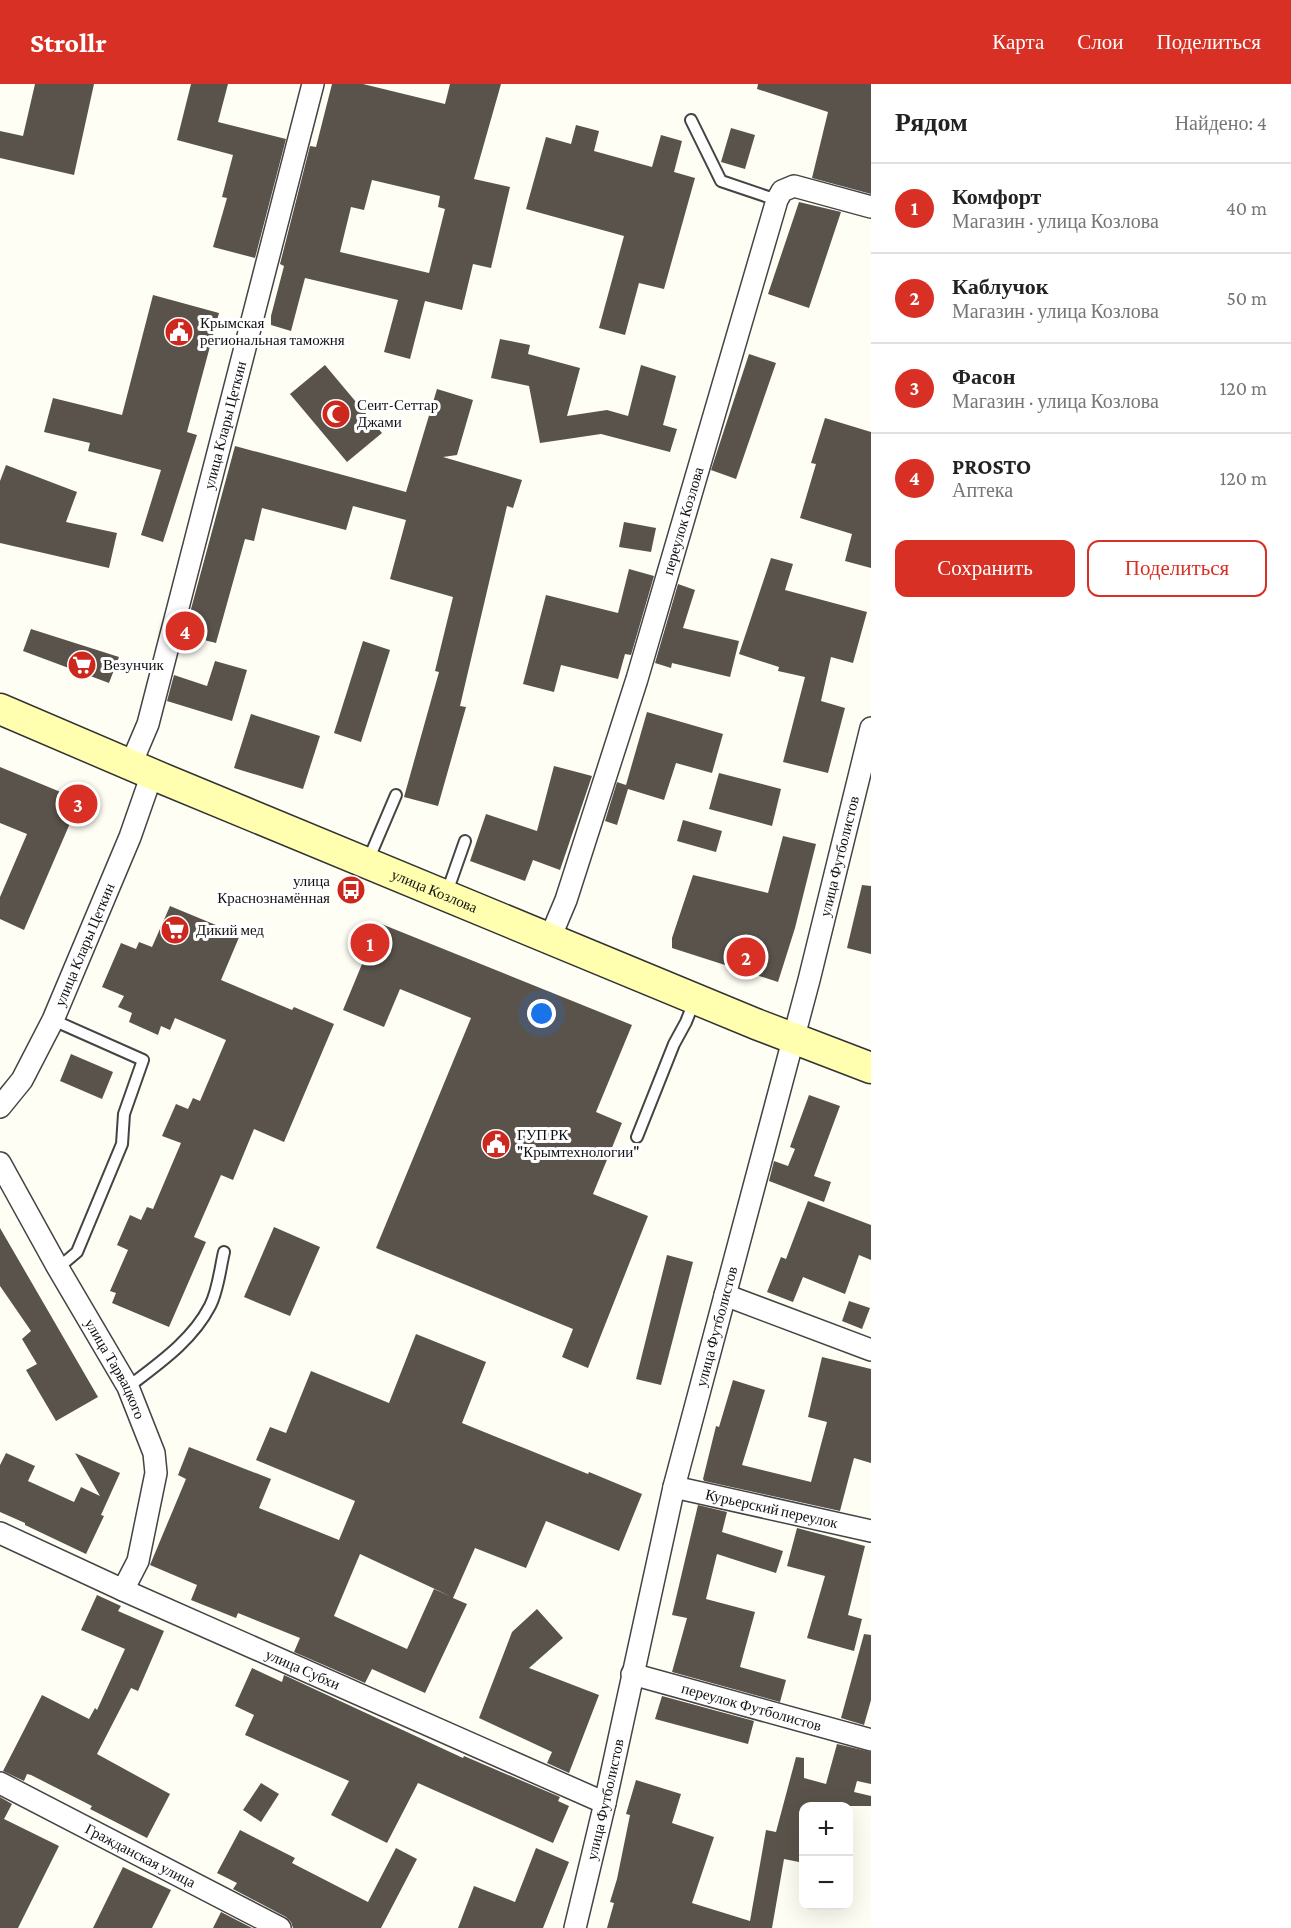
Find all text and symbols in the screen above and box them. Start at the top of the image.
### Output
text: Strollr [30,27,107,58]
text: Карта [992,30,1044,54]
text: Слои [1077,30,1123,54]
text: Поделиться [1156,30,1261,54]
text: Рядом [895,108,968,137]
text: Найдено: 4 [1175,112,1267,134]
text: Комфорт [952,184,1041,209]
text: 1 [911,197,918,219]
text: 40 m [1226,197,1267,219]
text: Магазин · улица Козлова [952,210,1159,232]
text: Каблучок [952,274,1049,299]
text: 2 [909,287,920,309]
text: 50 m [1226,287,1267,309]
text: Магазин · улица Козлова [952,300,1159,322]
place label: Крымская региональная таможня [200,315,345,348]
public building icon: Крымская региональная таможня [163,316,195,348]
street label: улица Клары Цеткин [201,359,249,491]
text: Фасон [952,364,1015,389]
text: 3 [910,377,919,399]
text: 120 m [1220,377,1267,399]
text: Магазин · улица Козлова [952,390,1159,412]
place label: Сеит-Сеттар Джами [357,397,438,430]
mosque icon: Сеит-Сеттар Джами [320,398,352,430]
text: PROSTO [952,454,1031,479]
street label: переулок Козлова [660,465,707,577]
text: 4 [909,467,920,489]
text: 120 m [1220,467,1267,489]
text: Аптека [952,479,1013,501]
button: Сохранить [895,540,1075,597]
button: Поделиться [1087,540,1267,597]
pin: 4 [166,608,204,654]
supermarket icon: Везунчик [66,649,98,681]
place label: Везунчик [103,657,165,673]
pin: 3 [58,782,98,826]
street label: улица Футболистов [817,794,862,918]
street label: улица Козлова [389,866,480,916]
place label: улица Краснознамённая [217,873,330,906]
bus stop icon: улица Краснознамённая [335,874,367,906]
street label: улица Клары Цеткин [52,881,118,1009]
supermarket icon: Дикий мед [159,914,191,946]
pin: 1 [350,920,389,966]
place label: Дикий мед [196,922,264,938]
pin: 2 [726,934,766,980]
your location [527,999,556,1028]
place label: ГУП РК "Крымтехнологии" [517,1127,639,1160]
public building icon: ГУП РК "Крымтехнологии" [480,1128,512,1160]
street label: улица Футболистов [693,1265,740,1389]
street label: улица Тарвацкого [82,1316,148,1421]
street label: Курьерский переулок [704,1486,840,1532]
street label: улица Субхи [263,1646,342,1693]
street label: переулок Футболистов [680,1680,823,1734]
street label: улица Футболистов [584,1737,627,1862]
map controls [799,1802,853,1910]
button: + [799,1802,853,1856]
street label: Гражданская улица [83,1821,198,1891]
button: − [799,1856,853,1910]

